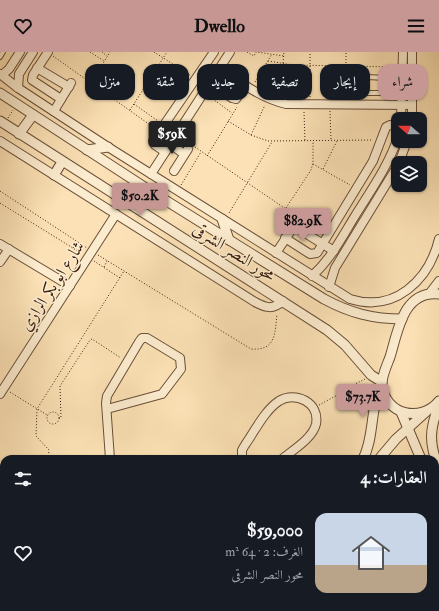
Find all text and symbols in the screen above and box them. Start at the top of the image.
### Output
icon: heart [12,15,34,37]
text: Dwello [194,15,245,38]
icon: menu [405,15,427,37]
chip: منزل [85,64,135,100]
chip: شقة [143,64,189,100]
chip: جديد [197,64,249,100]
chip: تصفية [257,64,312,100]
chip: إيجار [320,64,370,100]
chip: شراء [378,64,427,100]
north arrow [391,112,427,148]
map controls [391,112,427,192]
pin: $59K [148,121,196,155]
text: $59K [158,126,186,142]
button: layers [391,156,427,192]
pin: $50.2K [107,183,173,217]
text: $50.2K [121,188,159,204]
pin: $82.9K [270,208,336,242]
text: $82.9K [284,213,322,229]
street label: محور النصر الشرقى [188,218,280,287]
street label: شارع ابو بكر الرازي [15,237,91,337]
pin: $73.7K [330,384,396,418]
text: $73.7K [345,389,381,405]
text: العقارات: 4 [361,467,427,488]
icon: filters [12,468,34,490]
text: $59,000 [247,520,303,541]
icon: home [347,529,395,577]
icon: heart [12,542,34,564]
text: الغرف: 2 · 64 m² [225,544,303,560]
text: محور النصر الشرقى [231,567,303,583]

